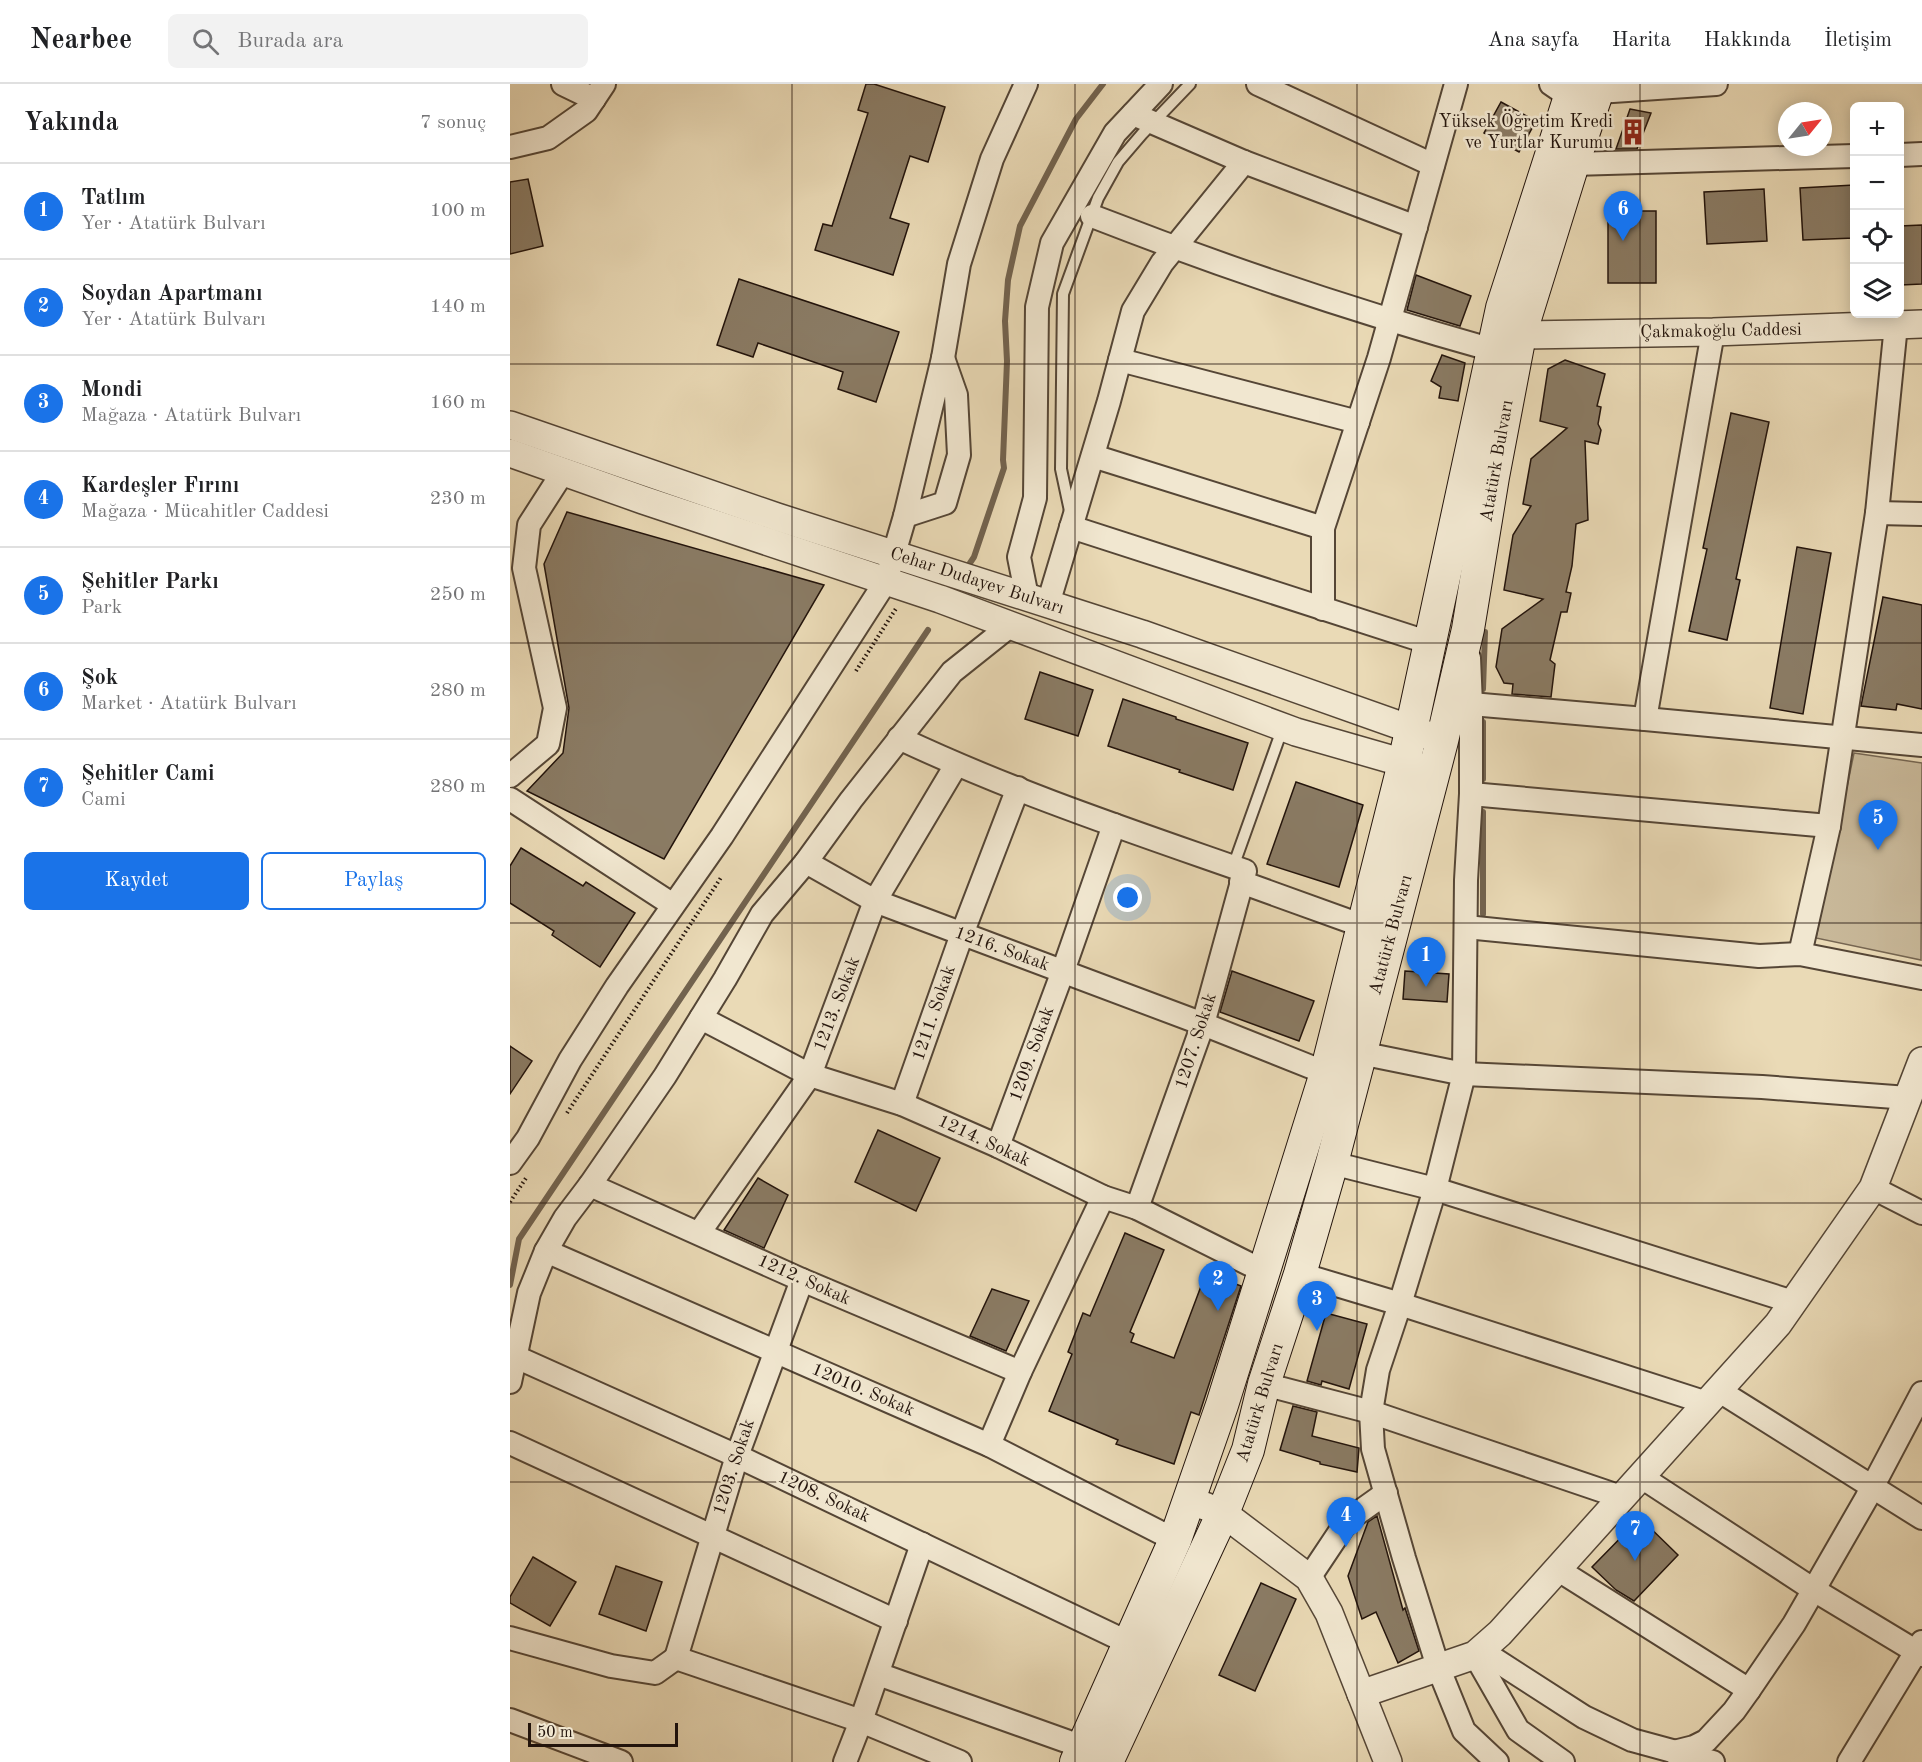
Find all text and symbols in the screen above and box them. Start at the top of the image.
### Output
search box [168,14,588,68]
icon: search [189,25,222,58]
text: Nearbee [30,27,132,55]
text: Burada ara [237,30,343,52]
text: Ana sayfa [1488,30,1579,51]
text: Harita [1612,30,1671,51]
text: Hakkında [1704,30,1791,51]
text: İletişim [1824,30,1892,51]
north arrow [1778,102,1832,156]
map controls [1850,102,1904,318]
button: + [1850,102,1904,156]
place label: Yüksek Öğretim Kredi ve Yurtlar Kurumu [1438,109,1613,152]
text: Yakında [24,110,119,136]
text: 7 sonuç [420,113,486,133]
building icon: Yüksek Öğretim Kredi ve Yurtlar Kurumu [1618,117,1648,147]
button: − [1850,156,1904,210]
text: Tatlım [81,187,146,209]
pin: 6 [1604,192,1642,241]
text: 1 [38,201,49,221]
text: 100 m [430,201,486,221]
button: locate [1850,210,1904,264]
text: Yer · Atatürk Bulvarı [81,214,266,234]
button: layers [1850,264,1904,318]
text: Soydan Apartmanı [81,283,262,305]
text: 2 [38,297,49,317]
text: 140 m [430,297,486,317]
text: Yer · Atatürk Bulvarı [81,310,266,330]
street label: Çakmakoğlu Caddesi [1640,321,1802,341]
text: Mondi [81,379,142,401]
text: 3 [38,393,49,413]
text: 160 m [430,393,486,413]
street label: Atatürk Bulvarı [1477,398,1517,523]
text: Mağaza · Atatürk Bulvarı [81,406,301,426]
text: Kardeşler Fırını [81,475,239,497]
text: 4 [38,489,49,509]
text: 230 m [430,489,486,509]
text: Mağaza · Mücahitler Caddesi [81,502,329,522]
street label: Cehar Dudayev Bulvarı [888,544,1066,618]
text: Şehitler Parkı [81,571,219,593]
text: 5 [38,585,49,605]
text: 250 m [430,585,486,605]
text: Park [81,598,122,618]
text: Şok [81,667,118,689]
text: 6 [38,681,49,701]
text: 280 m [430,681,486,701]
text: Market · Atatürk Bulvarı [81,694,297,714]
text: Şehitler Cami [81,763,215,785]
text: 7 [38,777,49,797]
text: 280 m [430,777,486,797]
text: Cami [81,790,126,810]
pin: 5 [1858,800,1898,850]
button: Kaydet [24,852,249,910]
button: Paylaş [261,852,486,910]
street label: Atatürk Bulvarı [1366,873,1416,997]
your location [1113,883,1142,912]
street label: 1216. Sokak [952,924,1052,974]
pin: 1 [1406,938,1446,987]
street label: 1213. Sokak [811,954,863,1054]
street label: 1211. Sokak [909,963,959,1063]
street label: 1207. Sokak [1172,991,1220,1091]
street label: 1209. Sokak [1007,1004,1057,1104]
street label: 1214. Sokak [935,1112,1033,1170]
street label: 1212. Sokak [755,1252,853,1308]
pin: 2 [1198,1262,1238,1311]
pin: 3 [1298,1282,1336,1331]
street label: Atatürk Bulvarı [1233,1341,1287,1465]
street label: 12010. Sokak [809,1360,917,1420]
street label: 1203. Sokak [710,1417,758,1517]
street label: 1208. Sokak [775,1468,873,1526]
pin: 4 [1326,1498,1366,1547]
pin: 7 [1616,1512,1654,1561]
scale bar [528,1720,678,1748]
text: 50 m [537,1725,573,1741]

